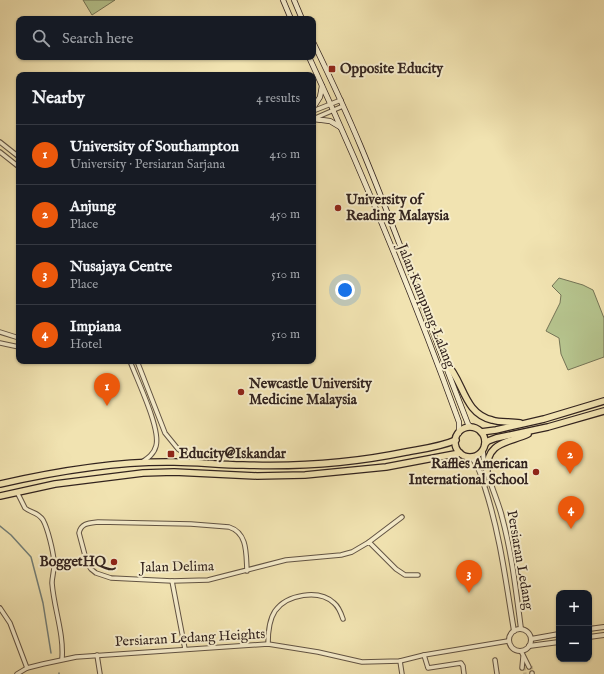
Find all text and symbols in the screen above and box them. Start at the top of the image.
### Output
search box [16,16,316,60]
icon: search [30,27,52,49]
text: Search here [62,29,133,48]
place label: Opposite Educity [340,60,444,78]
marker: Opposite Educity [327,64,337,74]
text: Nearby [32,88,85,109]
text: 4 results [256,90,300,107]
text: University of Southampton [70,137,239,156]
text: 1 [43,146,47,163]
text: 410 m [270,146,300,163]
text: University · Persiaran Sarjana [70,156,225,173]
place label: University of Reading Malaysia [345,191,450,225]
text: Anjung [70,197,116,216]
marker: University of Reading Malaysia [333,203,343,213]
text: 2 [42,206,48,223]
text: 450 m [270,206,300,223]
text: Place [70,216,98,233]
street label: Jalan Kampung Lalang [392,239,459,371]
text: Nusajaya Centre [70,257,172,276]
text: 3 [43,266,47,283]
text: 510 m [271,266,300,283]
text: Place [70,276,98,293]
your location [335,280,355,300]
text: Impiana [70,317,121,336]
text: 4 [42,326,48,343]
text: 510 m [271,326,300,343]
text: Hotel [70,336,102,353]
pin: 1 [94,373,120,406]
place label: Newcastle University Medicine Malaysia [248,375,373,409]
marker: Newcastle University Medicine Malaysia [236,387,246,397]
pin: 2 [557,441,583,474]
place label: Educity@Iskandar [179,445,287,463]
marker: Educity@Iskandar [166,449,176,459]
place label: Raffles American International School [409,455,529,489]
marker: Raffles American International School [531,467,541,477]
pin: 4 [558,496,584,529]
street label: Persiaran Ledang [502,509,538,612]
place label: BoggetHQ [39,553,117,571]
marker: BoggetHQ [109,557,119,567]
street label: Jalan Delima [138,557,215,577]
pin: 3 [456,560,482,593]
map controls [556,590,592,662]
button: + [556,590,592,626]
street label: Persiaran Ledang Heights [114,625,266,651]
button: − [556,626,592,662]

